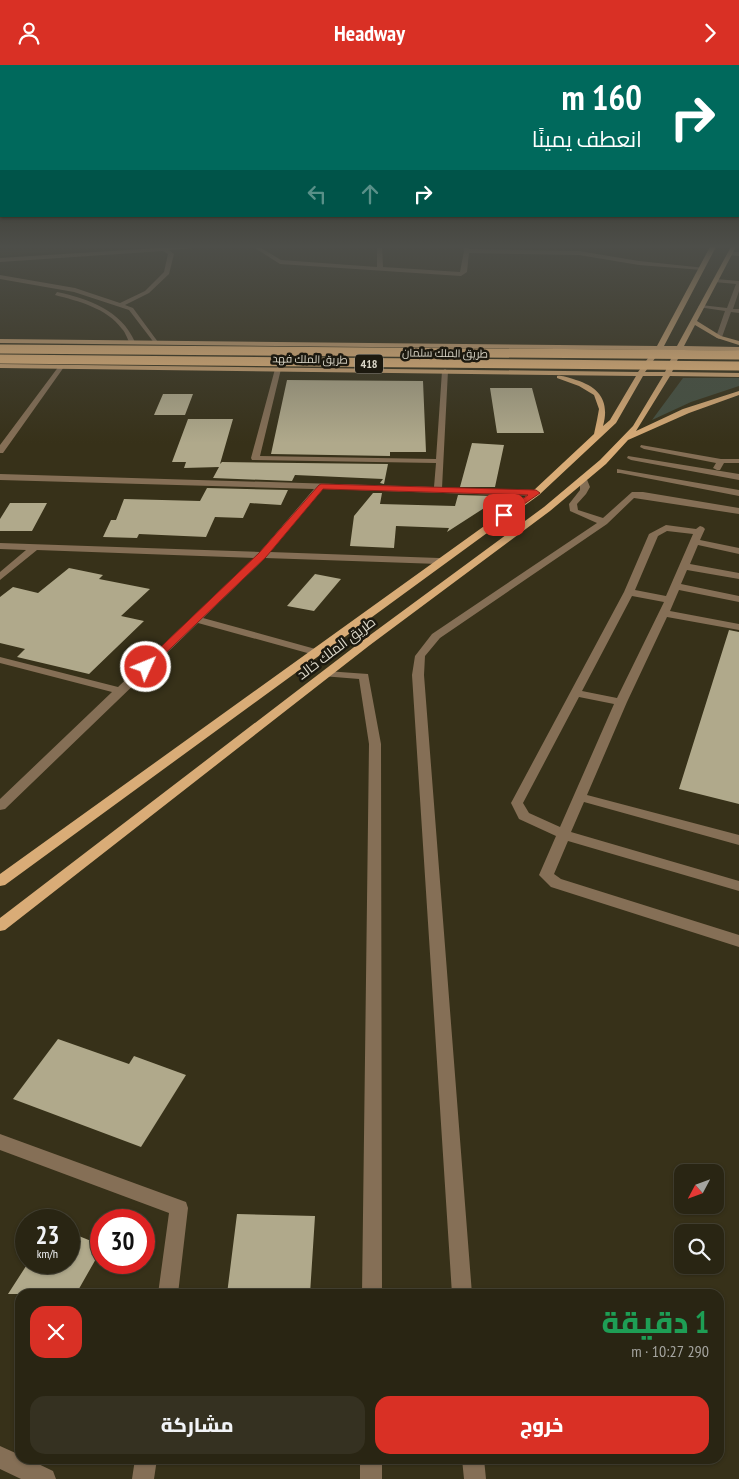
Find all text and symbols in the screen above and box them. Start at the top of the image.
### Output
icon: person [15,19,43,47]
text: Headway [334,19,405,47]
icon: forward [696,19,724,47]
text: 160 m [561,74,642,120]
icon: right [660,85,725,150]
text: انعطف يمينًا [532,125,642,153]
icon: left [303,180,331,208]
icon: ahead [356,180,384,208]
icon: right [409,180,437,208]
street label: طريق الملك سلمان [402,345,488,361]
street label: طريق الملك فهد [272,351,348,367]
road number: 418 [355,355,383,373]
pin [483,494,525,536]
icon: arrive [490,501,518,529]
street label: طريق الملك خالد [293,613,379,683]
position arrow [119,640,171,692]
north arrow [674,1164,724,1214]
map controls [674,1164,724,1274]
speed limit sign: 30 [90,1209,155,1274]
text: 23 [36,1219,59,1251]
button: search [674,1224,724,1274]
text: km/h [37,1246,58,1261]
text: 1 دقيقة [601,1302,709,1341]
button: close [30,1306,82,1358]
text: 290 m · 10:27 [631,1341,709,1361]
button: مشاركة [30,1396,365,1454]
button: خروج [375,1396,709,1454]

